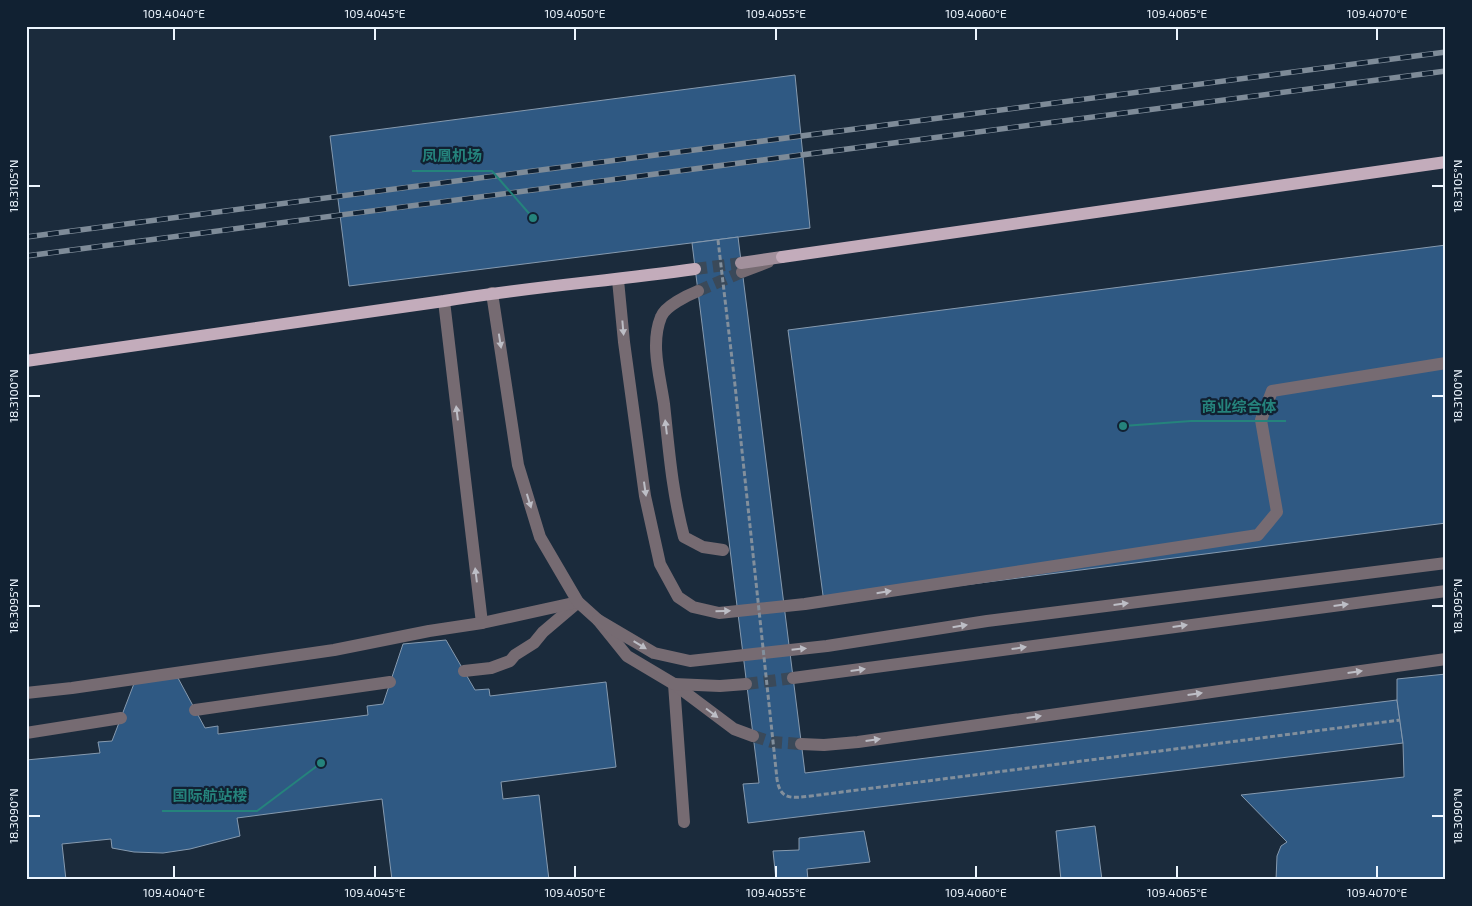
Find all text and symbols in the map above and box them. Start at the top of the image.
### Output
text: 109.4040°E [143,6,205,20]
text: 109.4045°E [344,6,406,20]
text: 109.4050°E [545,6,606,20]
text: 109.4055°E [746,6,806,20]
text: 109.4060°E [945,6,1007,20]
text: 109.4065°E [1147,6,1208,20]
text: 109.4070°E [1347,6,1408,20]
callout: 凤凰机场 [412,141,492,171]
text: 凤凰机场 [422,146,482,164]
text: 18.3105°N [6,160,20,212]
text: 18.3105°N [1450,160,1464,212]
one-way arrow [619,320,627,336]
one-way arrow [496,334,504,350]
text: 18.3100°N [6,369,20,423]
text: 18.3100°N [1450,369,1464,423]
callout: 商业综合体 [1191,391,1286,421]
text: 商业综合体 [1201,397,1277,415]
one-way arrow [453,405,461,421]
one-way arrow [662,418,670,434]
one-way arrow [641,482,649,498]
one-way arrow [526,493,534,508]
one-way arrow [472,566,480,582]
text: 18.3095°N [6,579,20,633]
text: 18.3095°N [1450,579,1464,633]
one-way arrow [876,587,892,595]
one-way arrow [1113,600,1129,608]
one-way arrow [1334,601,1350,609]
one-way arrow [715,607,731,615]
one-way arrow [952,621,968,629]
one-way arrow [1173,622,1189,630]
one-way arrow [634,640,647,649]
one-way arrow [1012,644,1028,652]
one-way arrow [791,645,807,653]
one-way arrow [851,666,867,674]
one-way arrow [1348,668,1364,676]
one-way arrow [1187,690,1203,698]
one-way arrow [705,707,718,718]
one-way arrow [1026,713,1042,721]
one-way arrow [865,736,881,744]
callout: 国际航站楼 [162,781,257,811]
text: 国际航站楼 [172,786,248,804]
text: 18.3090°N [6,788,20,844]
text: 18.3090°N [1450,788,1464,844]
text: 109.4040°E [143,885,205,899]
text: 109.4045°E [344,885,406,899]
text: 109.4050°E [545,885,606,899]
text: 109.4055°E [746,885,806,899]
text: 109.4060°E [945,885,1007,899]
text: 109.4065°E [1147,885,1208,899]
text: 109.4070°E [1347,885,1408,899]

